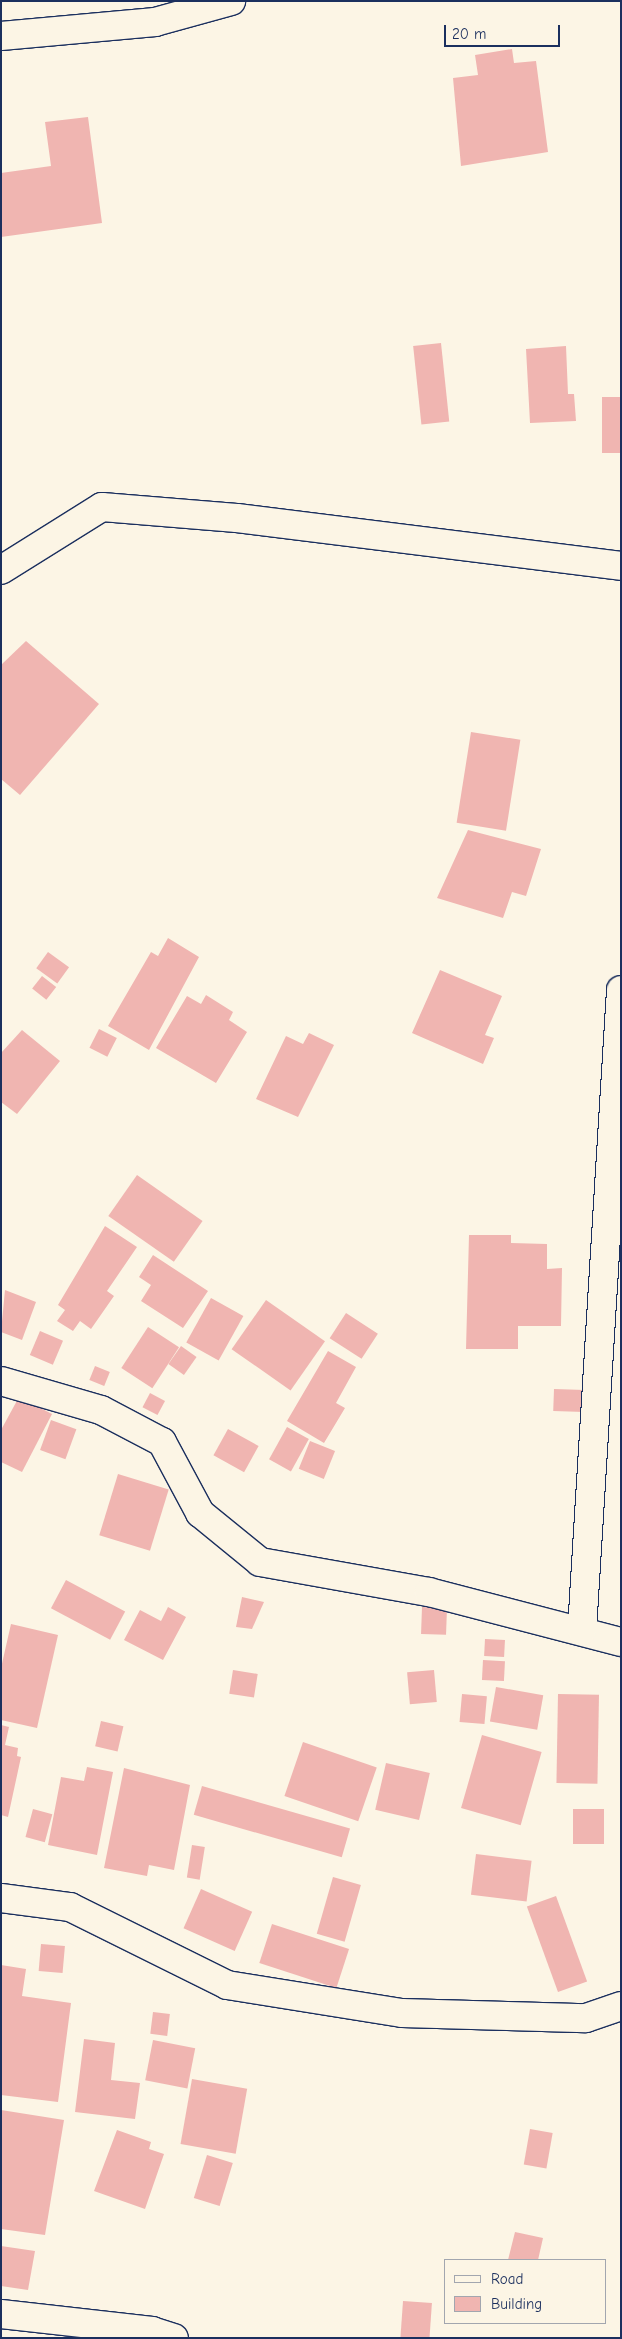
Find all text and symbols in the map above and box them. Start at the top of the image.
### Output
scale bar [447,15,563,47]
text: 20 m [452,25,486,43]
legend [444,2259,607,2324]
text: Road [491,2270,523,2288]
text: Building [491,2295,542,2313]

